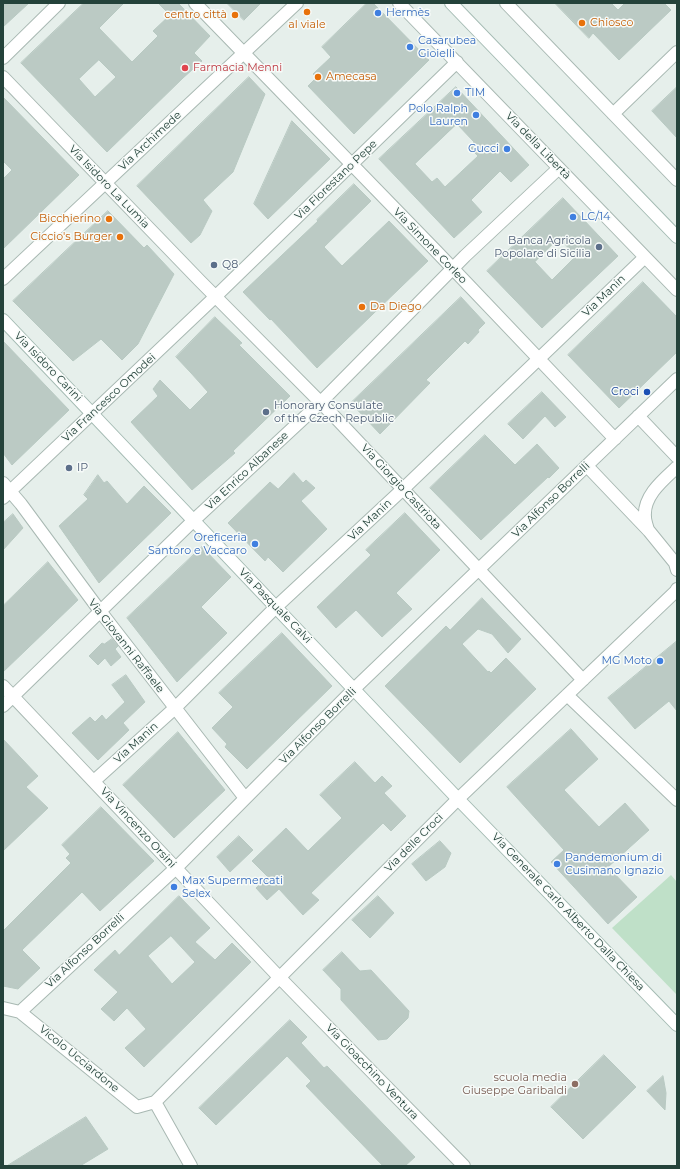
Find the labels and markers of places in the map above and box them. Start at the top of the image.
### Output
place label: Hermès [386,6,430,20]
marker: al viale [302,7,312,17]
place label: centro città [164,8,227,22]
marker: Hermès [373,8,383,18]
marker: centro città [230,10,240,20]
place label: Chiosco [590,16,633,30]
place label: al viale [288,18,326,32]
marker: Chiosco [577,18,587,28]
place label: Casarubea Gioielli [418,34,476,60]
marker: Casarubea Gioielli [405,42,415,52]
place label: Farmacia Menni [193,61,282,75]
marker: Farmacia Menni [180,63,190,73]
place label: Amecasa [326,70,377,84]
marker: Amecasa [313,72,323,82]
place label: TIM [465,86,485,100]
marker: TIM [452,88,462,98]
place label: Polo Ralph Lauren [408,102,468,128]
marker: Polo Ralph Lauren [471,110,481,120]
place label: Gucci [468,142,499,156]
marker: Gucci [502,144,512,154]
place label: LC/14 [581,210,610,224]
place label: Bicchierino [39,212,101,226]
marker: LC/14 [568,212,578,222]
marker: Bicchierino [104,214,114,224]
place label: Ciccio's Burger [30,230,112,244]
marker: Ciccio's Burger [115,232,125,242]
place label: Banca Agricola Popolare di Sicilia [494,234,591,260]
marker: Banca Agricola Popolare di Sicilia [594,242,604,252]
place label: Q8 [222,258,238,272]
marker: Q8 [209,260,219,270]
place label: Da Diego [370,300,422,314]
marker: Da Diego [357,302,367,312]
place label: Croci [611,385,639,399]
marker: Croci [642,387,652,397]
place label: Honorary Consulate of the Czech Republic [274,399,394,425]
marker: Honorary Consulate of the Czech Republic [261,407,271,417]
place label: IP [77,461,88,475]
marker: IP [64,463,74,473]
place label: Oreficeria Santoro e Vaccaro [148,531,247,557]
marker: Oreficeria Santoro e Vaccaro [250,539,260,549]
place label: MG Moto [602,654,652,668]
marker: MG Moto [655,656,665,666]
place label: Pandemonium di Cusimano Ignazio [565,851,664,877]
marker: Pandemonium di Cusimano Ignazio [552,859,562,869]
place label: Max Supermercati Selex [182,874,283,900]
marker: Max Supermercati Selex [169,882,179,892]
place label: scuola media Giuseppe Garibaldi [462,1071,567,1097]
marker: scuola media Giuseppe Garibaldi [570,1079,580,1089]

